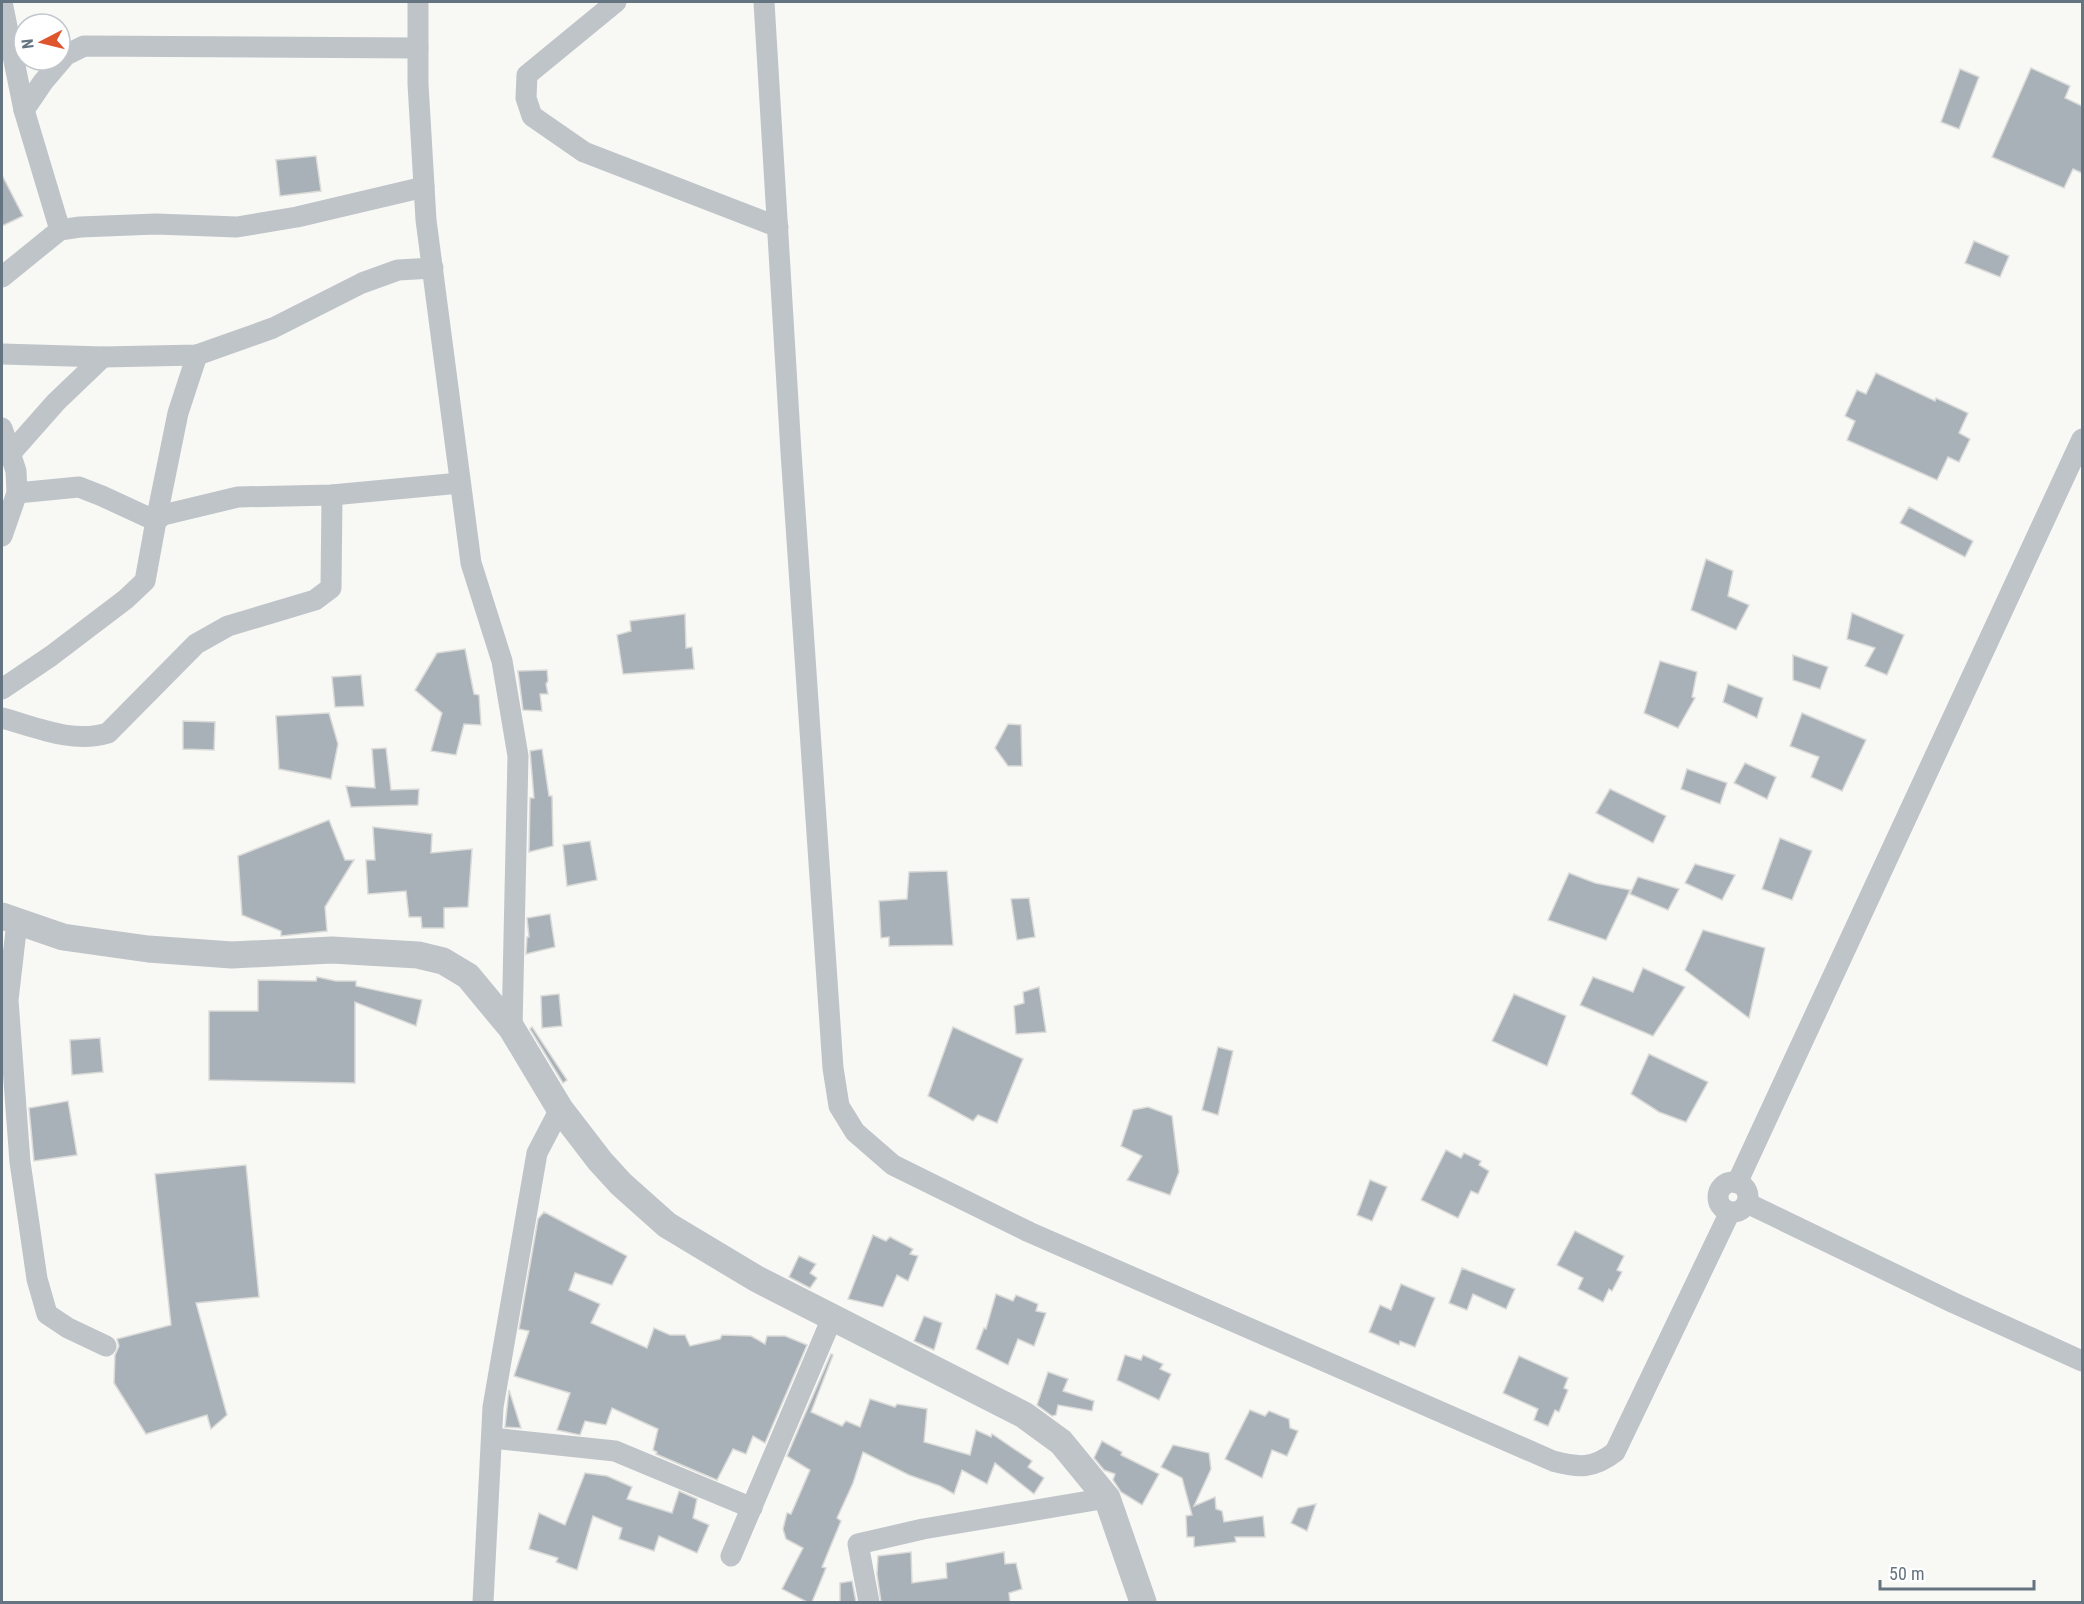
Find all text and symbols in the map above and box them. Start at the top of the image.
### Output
north arrow [12,12,72,72]
text: N [18,38,38,50]
scale bar [1880,1553,2034,1591]
text: 50 m [1889,1563,1924,1584]

